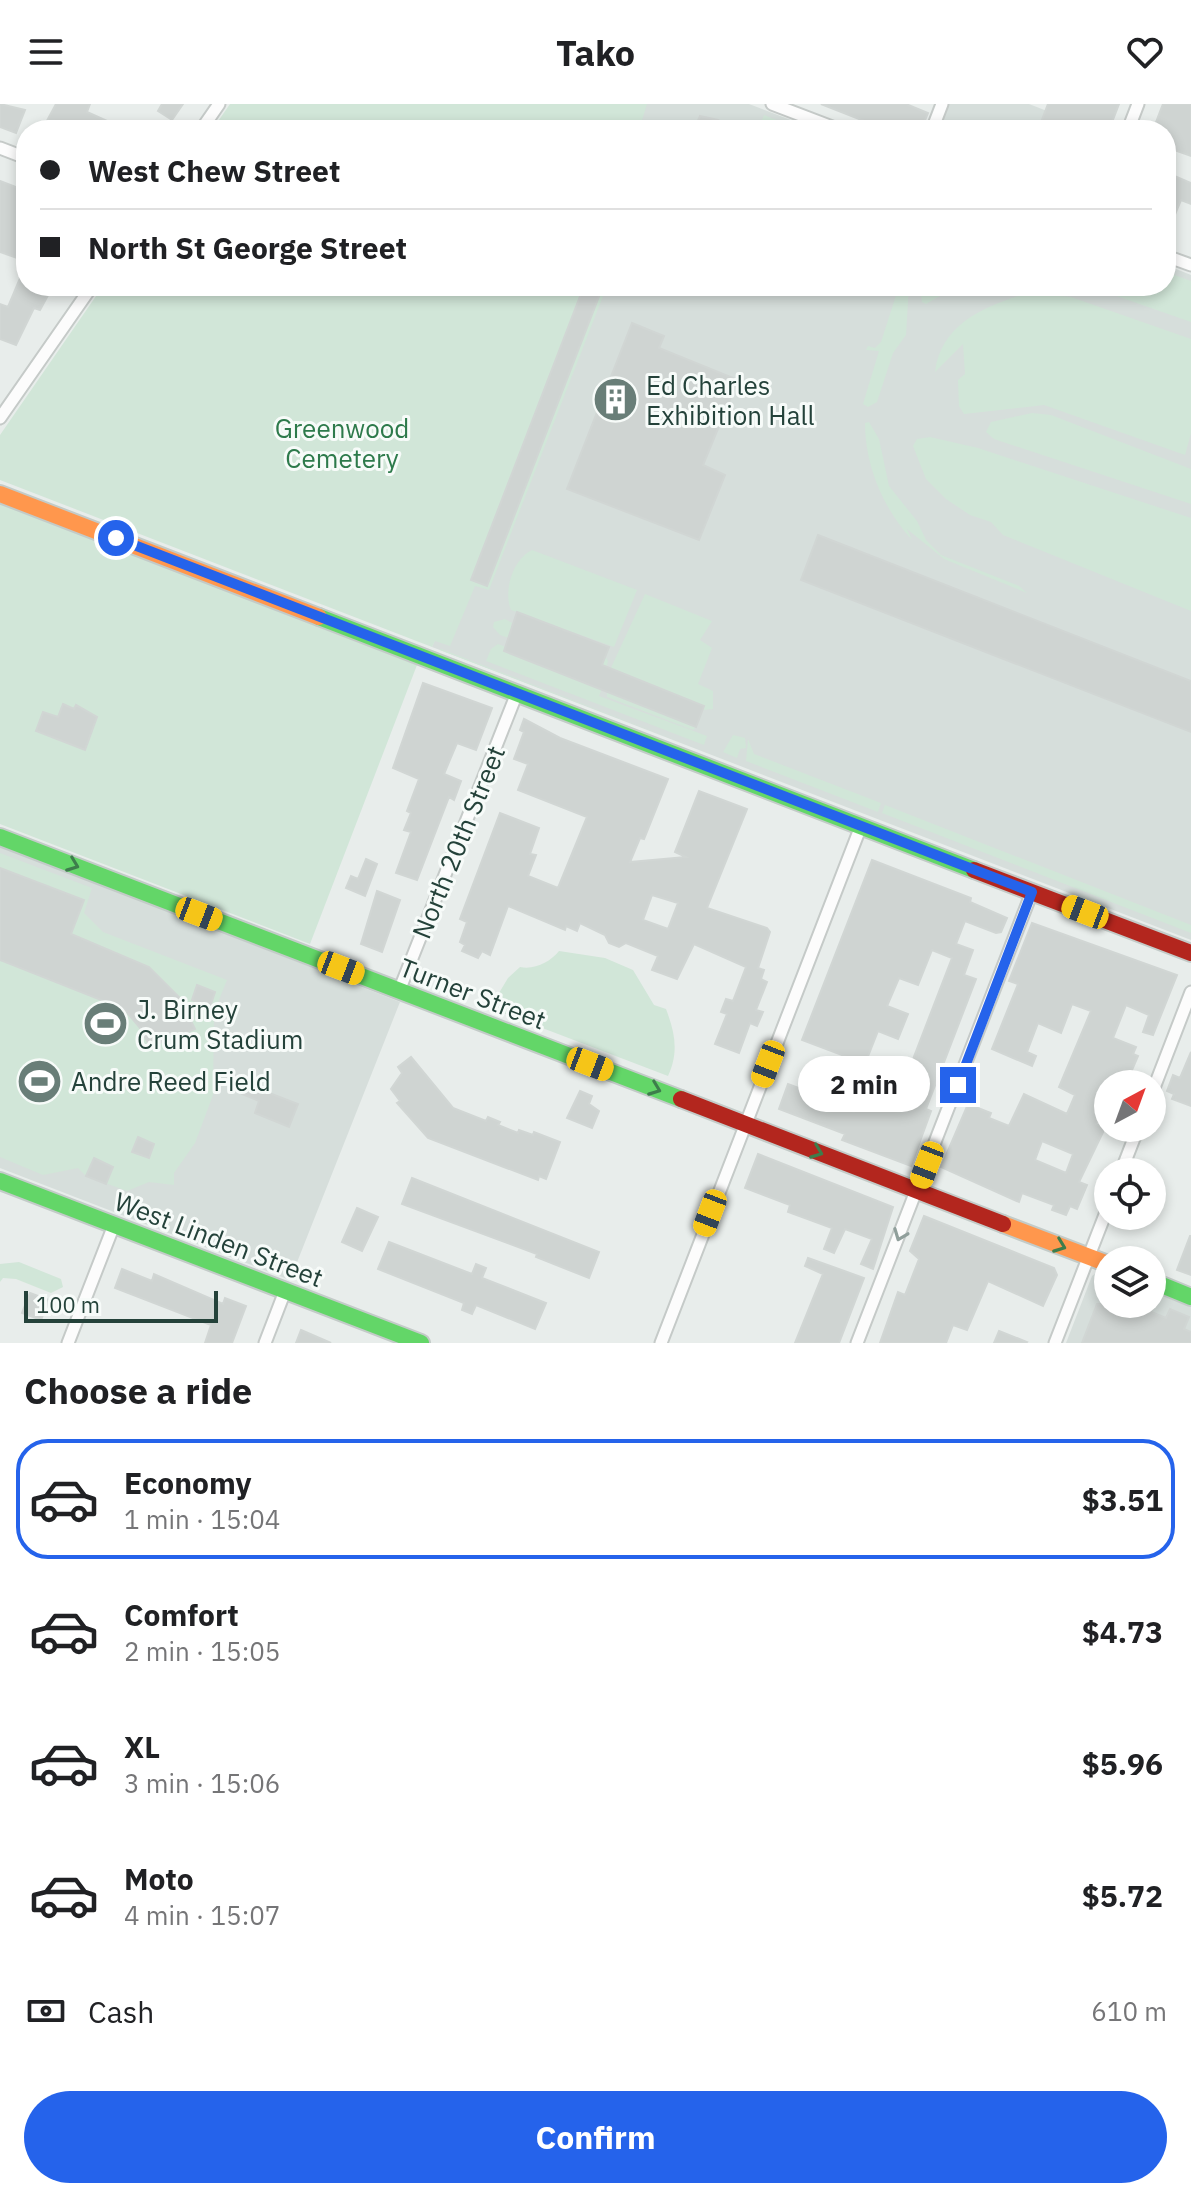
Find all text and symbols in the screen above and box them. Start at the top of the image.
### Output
text: Tako [556,29,635,76]
icon: menu [24,30,68,74]
icon: heart [1123,30,1167,74]
text: West Chew Street [88,151,340,190]
text: North St George Street [88,228,407,267]
place label: Ed Charles Exhibition Hall [646,368,815,432]
building icon: Ed Charles Exhibition Hall [591,376,639,424]
park label: Greenwood Cemetery [275,411,409,475]
route start [98,520,134,556]
street label: North 20th Street [404,741,512,943]
one-way arrow [65,855,79,872]
car [1058,892,1112,932]
car [172,894,226,934]
car [314,948,368,988]
street label: Turner Street [395,950,551,1036]
place label: J. Birney Crum Stadium [137,992,303,1056]
sports icon: J. Birney Crum Stadium [82,1000,130,1048]
car [748,1037,788,1091]
car [563,1044,617,1084]
sports icon: Andre Reed Field [16,1057,64,1105]
callout: 2 min [798,1057,930,1113]
place label: Andre Reed Field [71,1064,271,1098]
text: 2 min [830,1067,898,1101]
route end [940,1067,976,1103]
north arrow [1094,1070,1166,1142]
map controls [1094,1070,1166,1318]
one-way arrow [647,1079,661,1096]
car [907,1138,947,1192]
one-way arrow [809,1142,823,1159]
button: locate [1094,1158,1166,1230]
street label: West Linden Street [110,1184,328,1294]
car [690,1186,730,1240]
one-way arrow [893,1227,910,1241]
one-way arrow [1052,1236,1066,1253]
button: layers [1094,1246,1166,1318]
scale bar [24,1287,218,1323]
text: 100 m [36,1290,100,1319]
text: Choose a ride [24,1367,252,1414]
icon: car [28,1463,100,1535]
text: Economy [124,1463,252,1502]
text: $3.51 [1082,1480,1163,1519]
text: 1 min · 15:04 [124,1502,280,1536]
icon: car [28,1595,100,1667]
text: Comfort [124,1595,239,1634]
text: $4.73 [1082,1612,1163,1651]
text: 2 min · 15:05 [124,1634,280,1668]
icon: car [28,1727,100,1799]
text: XL [124,1727,160,1766]
text: $5.96 [1082,1744,1163,1783]
text: 3 min · 15:06 [124,1766,280,1800]
icon: car [28,1859,100,1931]
text: Moto [124,1859,194,1898]
text: $5.72 [1082,1876,1163,1915]
text: 4 min · 15:07 [124,1898,280,1932]
icon: cash [24,1989,68,2033]
text: Cash [88,1992,154,2031]
text: 610 m [1091,1994,1167,2028]
button: Confirm [24,2091,1167,2183]

